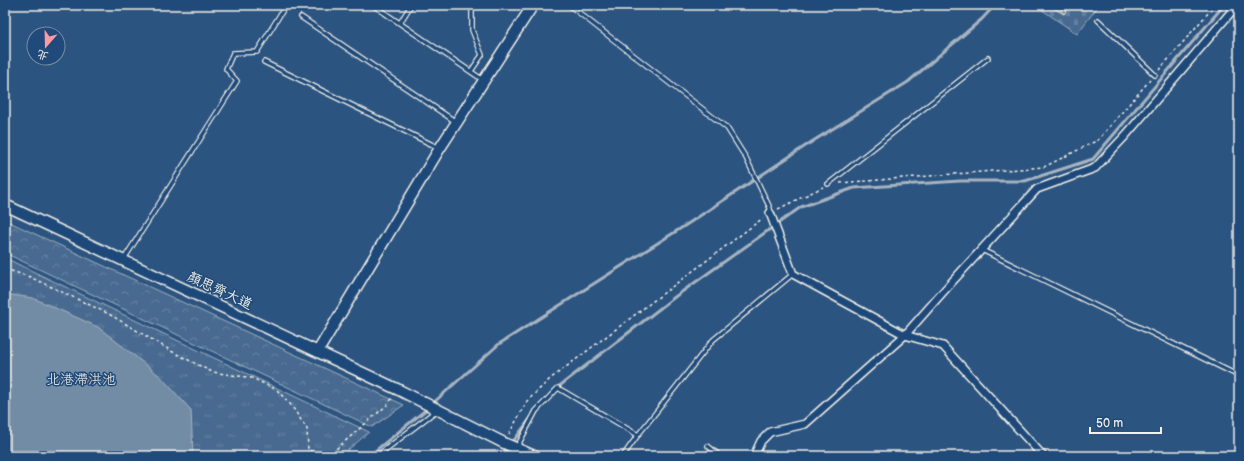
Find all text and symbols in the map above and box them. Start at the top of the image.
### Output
north arrow [26,26,66,66]
text: 北 [35,47,50,63]
street label: 顏思齊大道 [184,268,255,313]
park label: 北港滯洪池 [46,371,116,388]
scale bar [1090,409,1161,435]
text: 50 m [1096,416,1123,431]

